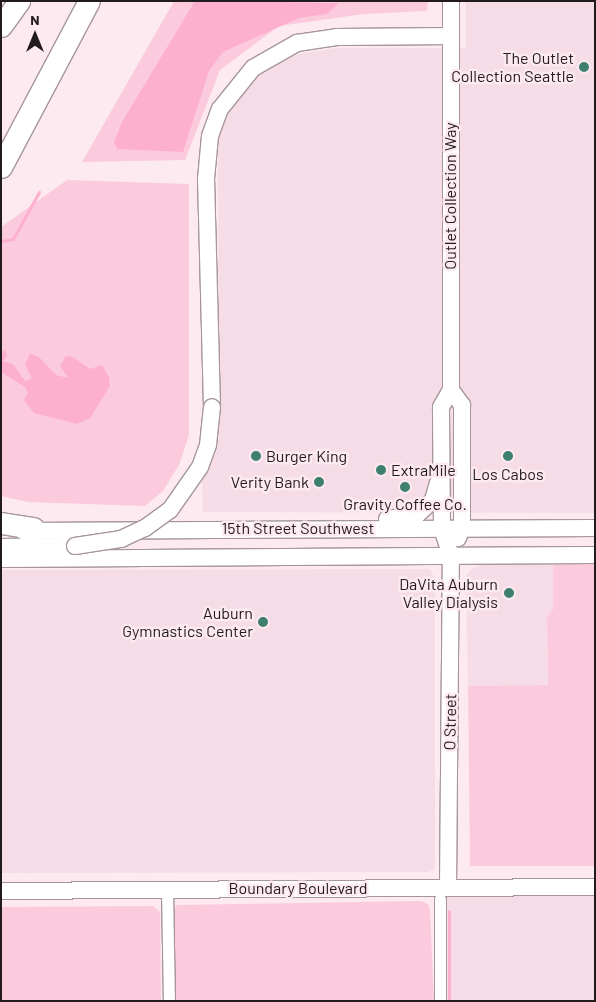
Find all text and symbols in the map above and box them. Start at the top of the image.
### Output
north arrow [10,10,60,60]
text: N [30,11,40,28]
place label: The Outlet Collection Seattle [451,48,574,86]
marker: The Outlet Collection Seattle [578,61,590,73]
street label: Outlet Collection Way [440,122,460,270]
place label: Burger King [266,446,347,466]
marker: Burger King [250,450,262,462]
marker: Los Cabos [502,450,514,462]
place label: ExtraMile [391,460,456,480]
marker: ExtraMile [375,464,387,476]
place label: Los Cabos [472,464,544,484]
place label: Verity Bank [231,472,309,492]
marker: Verity Bank [313,476,325,488]
marker: Gravity Coffee Co. [399,481,411,493]
place label: Gravity Coffee Co. [343,494,467,514]
street label: 15th Street Southwest [222,518,374,538]
place label: DaVita Auburn Valley Dialysis [399,574,498,612]
marker: DaVita Auburn Valley Dialysis [502,586,516,600]
place label: Auburn Gymnastics Center [122,603,253,641]
marker: Auburn Gymnastics Center [257,616,269,628]
street label: O Street [440,693,460,751]
street label: Boundary Boulevard [228,878,368,898]

